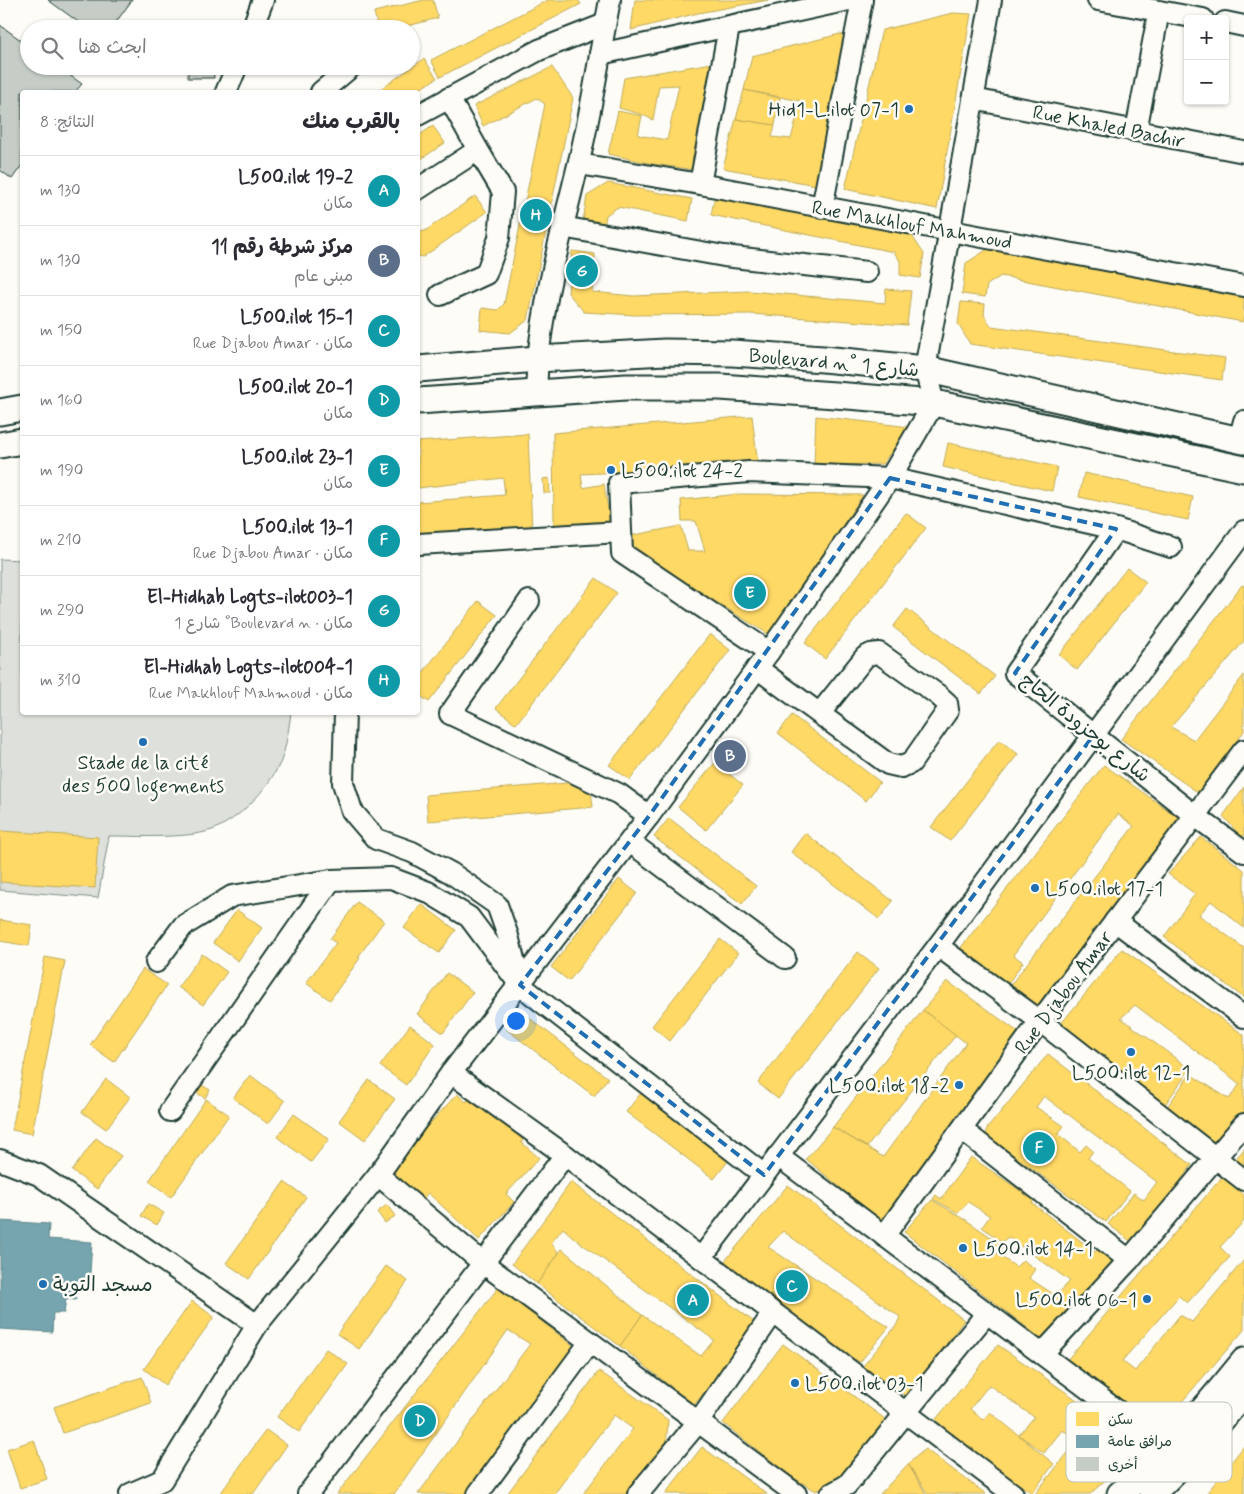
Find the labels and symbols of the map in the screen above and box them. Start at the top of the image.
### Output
place label: Hid1-L.ilot 07-1 [769,97,899,124]
street label: Rue Khaled Bachir [1030,99,1187,155]
marker: Hid1-L.ilot 07-1 [903,103,915,115]
street label: Rue Makhlouf Mahmoud [809,195,1014,256]
pin: H [520,196,552,234]
pin: G [566,252,598,290]
street label: Boulevard n° شارع 1 [748,343,920,384]
place label: L500.ilot 24-2 [621,458,743,485]
marker: L500.ilot 24-2 [605,464,617,476]
pin: E [734,574,766,612]
street label: شارع بوحزودة الحاج [1014,667,1156,789]
marker: Stade de la cité des 500 logements [137,736,149,748]
pin: B [714,737,746,775]
place label: Stade de la cité des 500 logements [62,750,224,802]
place label: L500.ilot 17-1 [1045,876,1163,903]
marker: L500.ilot 17-1 [1029,882,1041,894]
street label: Rue Djabou Amar [1009,925,1120,1060]
your location [503,1008,529,1034]
marker: L500.ilot 12-1 [1125,1046,1137,1058]
place label: L500.ilot 12-1 [1072,1060,1190,1087]
place label: L500.ilot 18-2 [829,1073,949,1100]
marker: L500.ilot 18-2 [953,1079,965,1091]
pin: F [1023,1129,1055,1167]
place label: L500.ilot 14-1 [973,1236,1093,1263]
marker: L500.ilot 14-1 [957,1242,969,1254]
pin: C [776,1267,808,1305]
place label: مسجد التوبة [53,1272,153,1299]
marker: مسجد التوبة [37,1278,49,1290]
pin: A [677,1281,709,1319]
place label: L500.ilot 06-1 [1016,1287,1137,1314]
marker: L500.ilot 06-1 [1141,1293,1153,1305]
place label: L500.ilot 03-1 [805,1371,924,1398]
marker: L500.ilot 03-1 [789,1377,801,1389]
pin: D [404,1402,436,1440]
legend [1066,1402,1232,1482]
text: سكن [1108,1411,1133,1429]
text: مرافق عامة [1108,1433,1172,1451]
text: أخرى [1108,1456,1138,1474]

